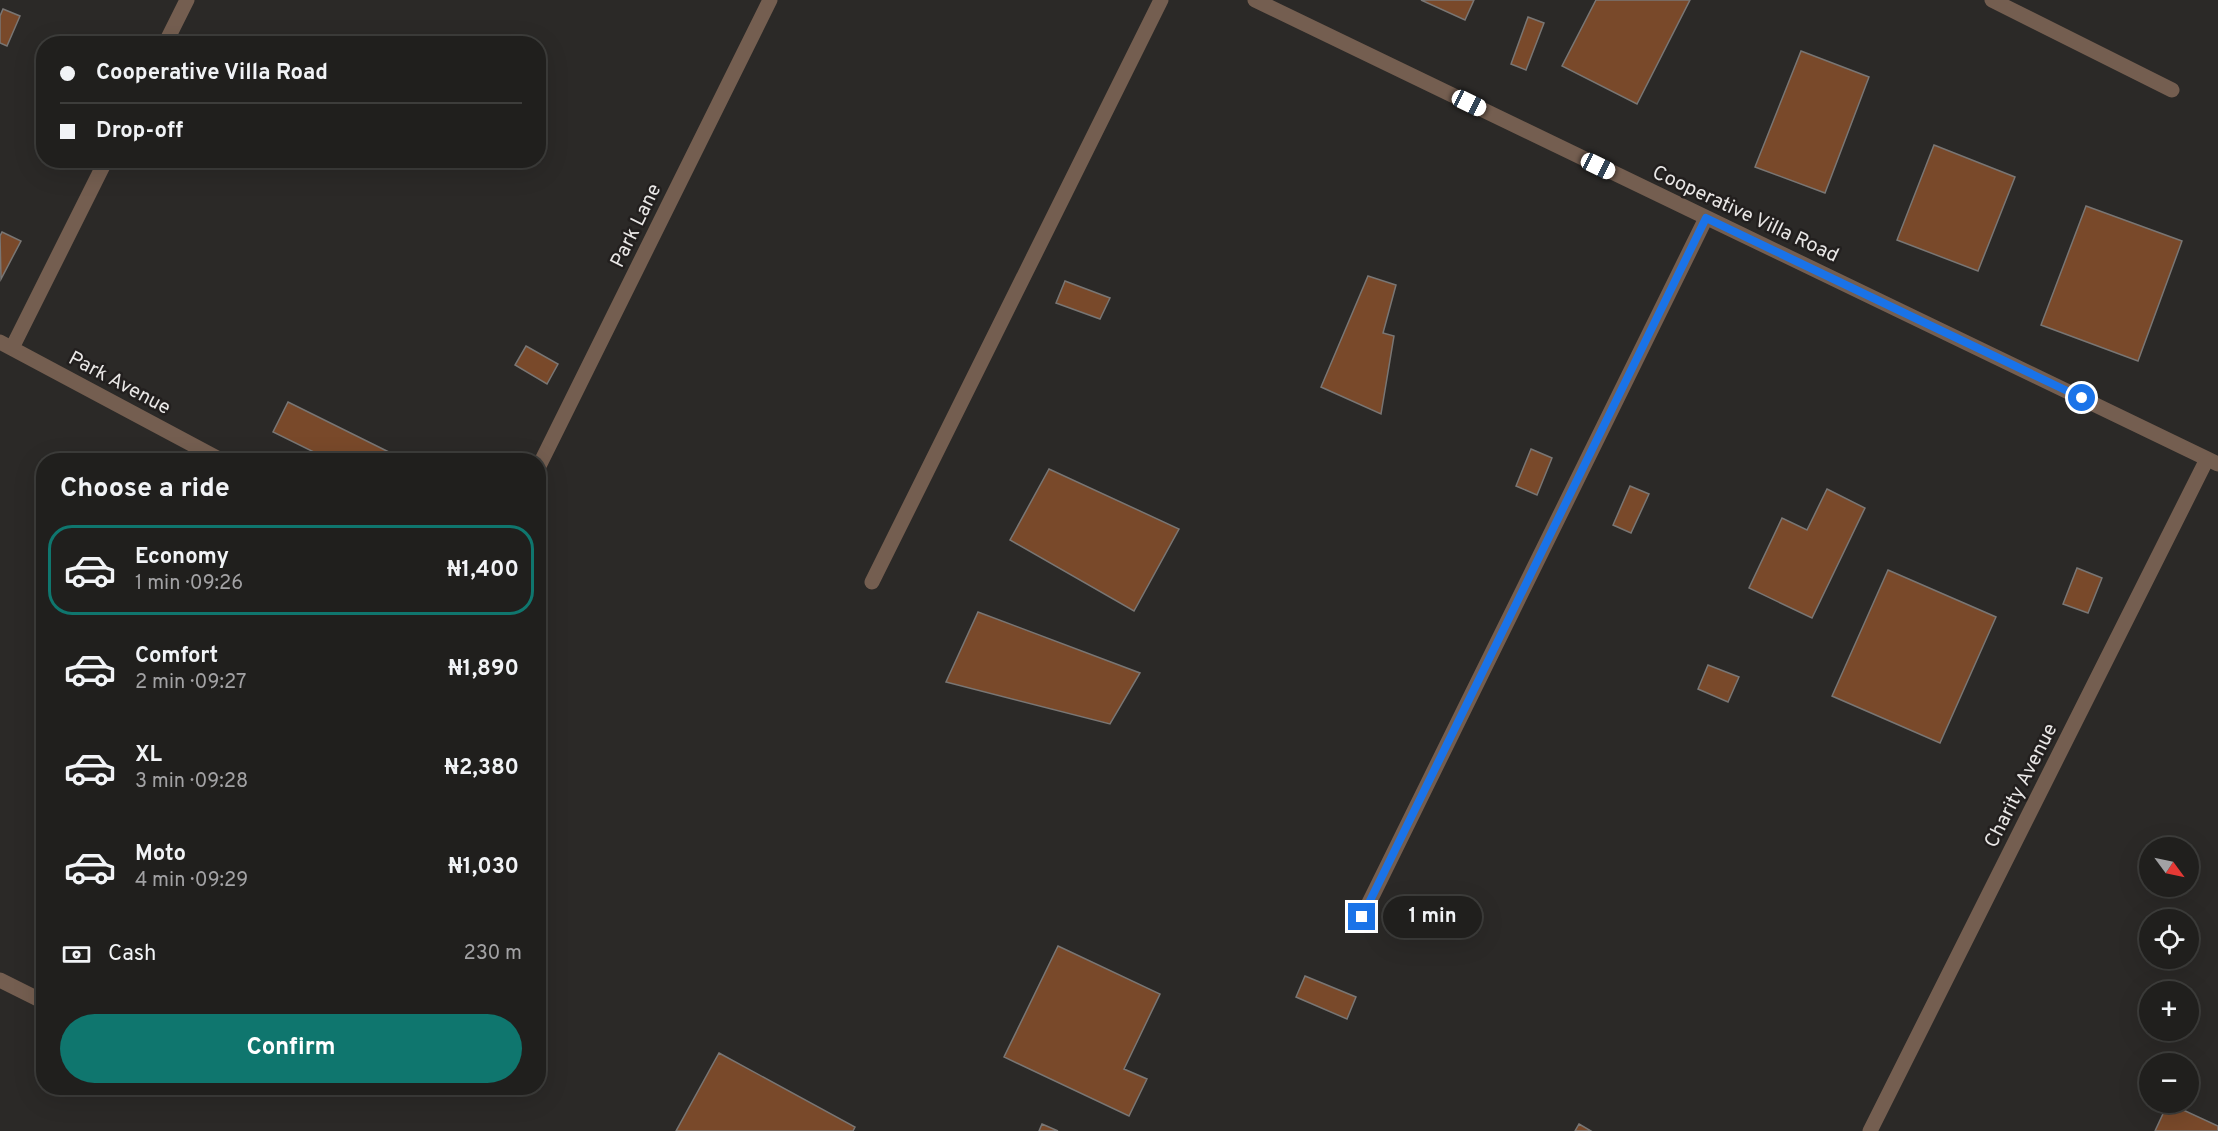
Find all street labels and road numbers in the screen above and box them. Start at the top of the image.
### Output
street label: Cooperative Villa Road [1648,160,1843,269]
street label: Park Lane [605,180,668,272]
street label: Park Avenue [63,346,175,422]
street label: Charity Avenue [1979,719,2064,853]

